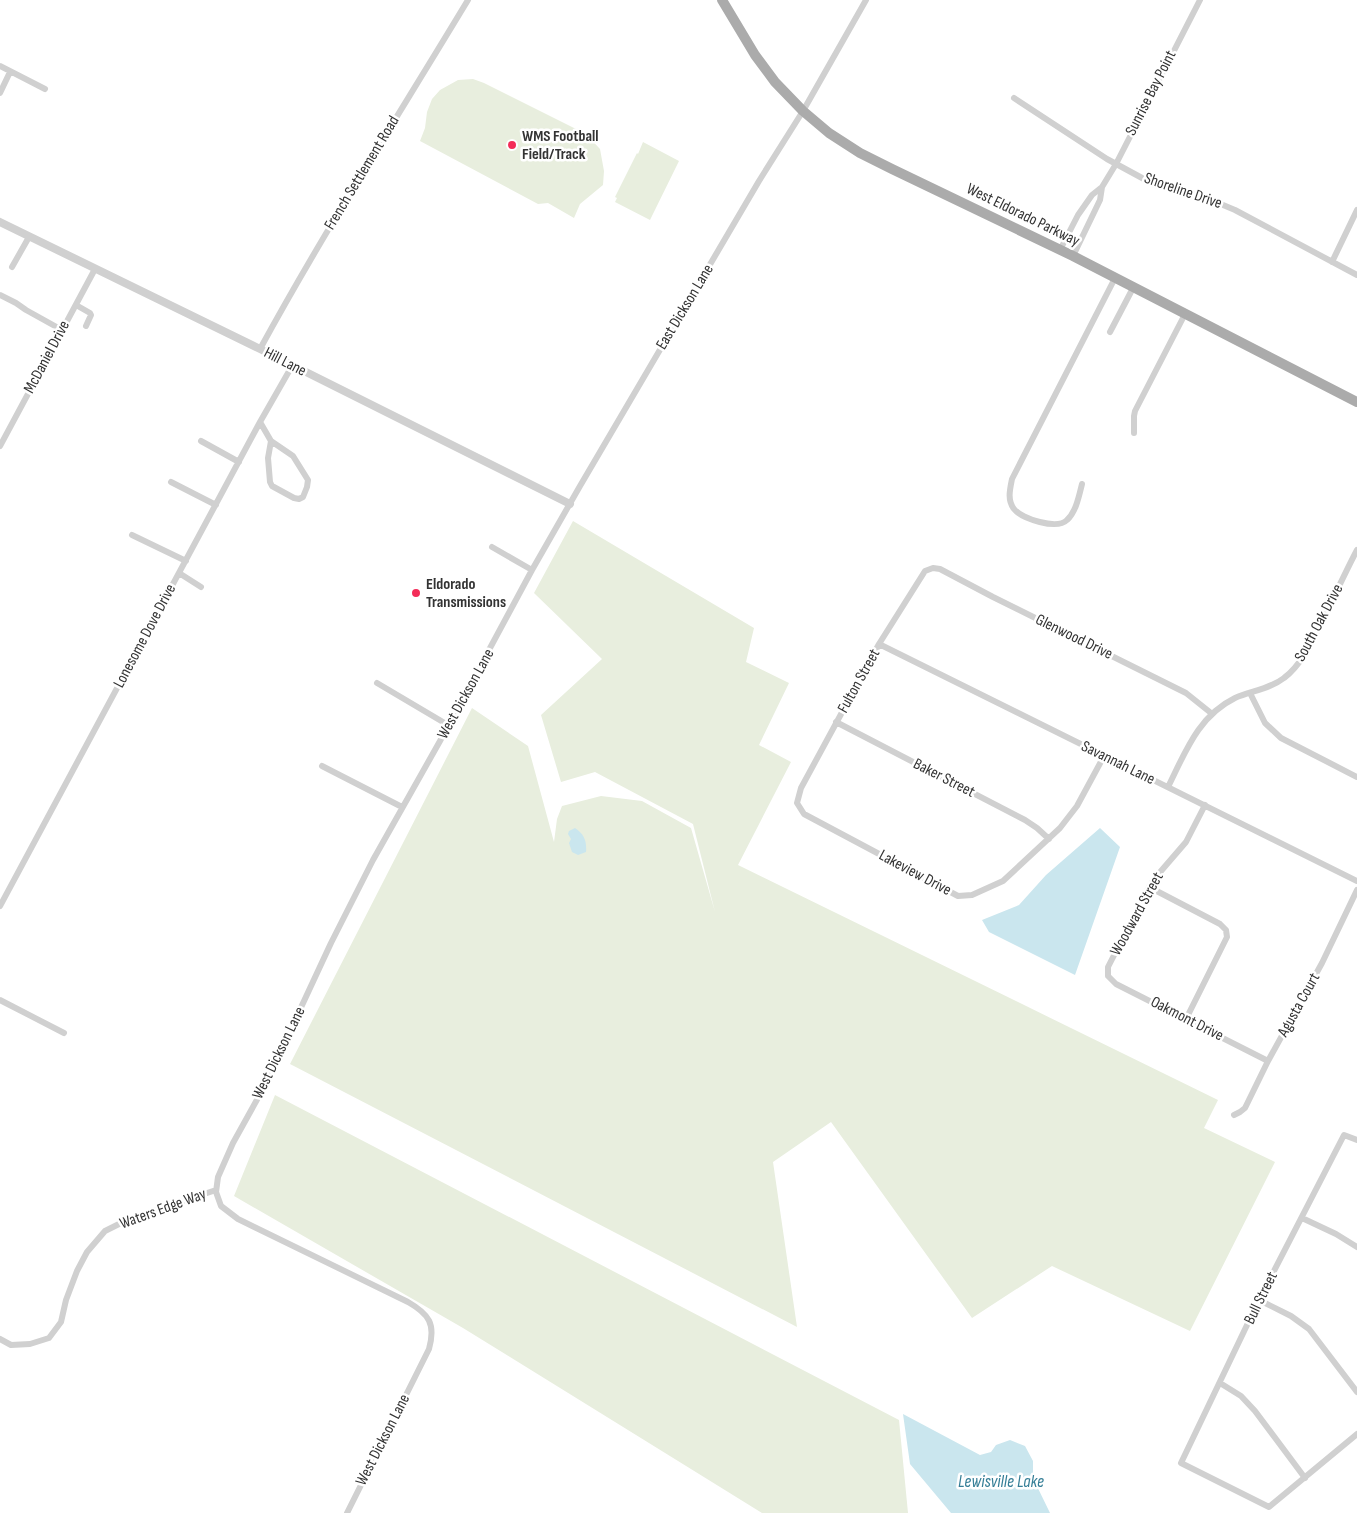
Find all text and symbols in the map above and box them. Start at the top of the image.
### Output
street label: Sunrise Bay Point [1121,47,1181,139]
street label: French Settlement Road [320,113,404,233]
place label: WMS Football Field/Track [522,127,599,164]
marker: WMS Football Field/Track [506,139,518,151]
street label: Shoreline Drive [1142,169,1224,213]
street label: West Eldorado Parkway [963,179,1083,251]
street label: East Dickson Lane [652,261,718,353]
street label: McDaniel Drive [20,317,74,397]
street label: Hill Lane [261,343,309,381]
place label: Eldorado Transmissions [426,575,506,612]
street label: Lonesome Dove Drive [110,581,180,691]
street label: South Oak Drive [1291,581,1347,665]
marker: Eldorado Transmissions [410,587,422,599]
street label: Glenwood Drive [1032,610,1116,664]
street label: West Dickson Lane [433,646,499,742]
street label: Fulton Street [834,646,884,716]
street label: Savannah Lane [1078,737,1158,789]
street label: Baker Street [910,754,978,802]
street label: Lakeview Drive [876,846,954,900]
street label: Woodward Street [1106,869,1168,959]
street label: Agusta Court [1273,970,1324,1041]
street label: Oakmont Drive [1147,993,1227,1045]
street label: West Dickson Lane [249,1004,309,1102]
street label: Waters Edge Way [117,1185,209,1233]
street label: Bull Street [1240,1269,1282,1327]
street label: West Dickson Lane [352,1391,414,1489]
water label: Lewisville Lake [958,1471,1044,1492]

